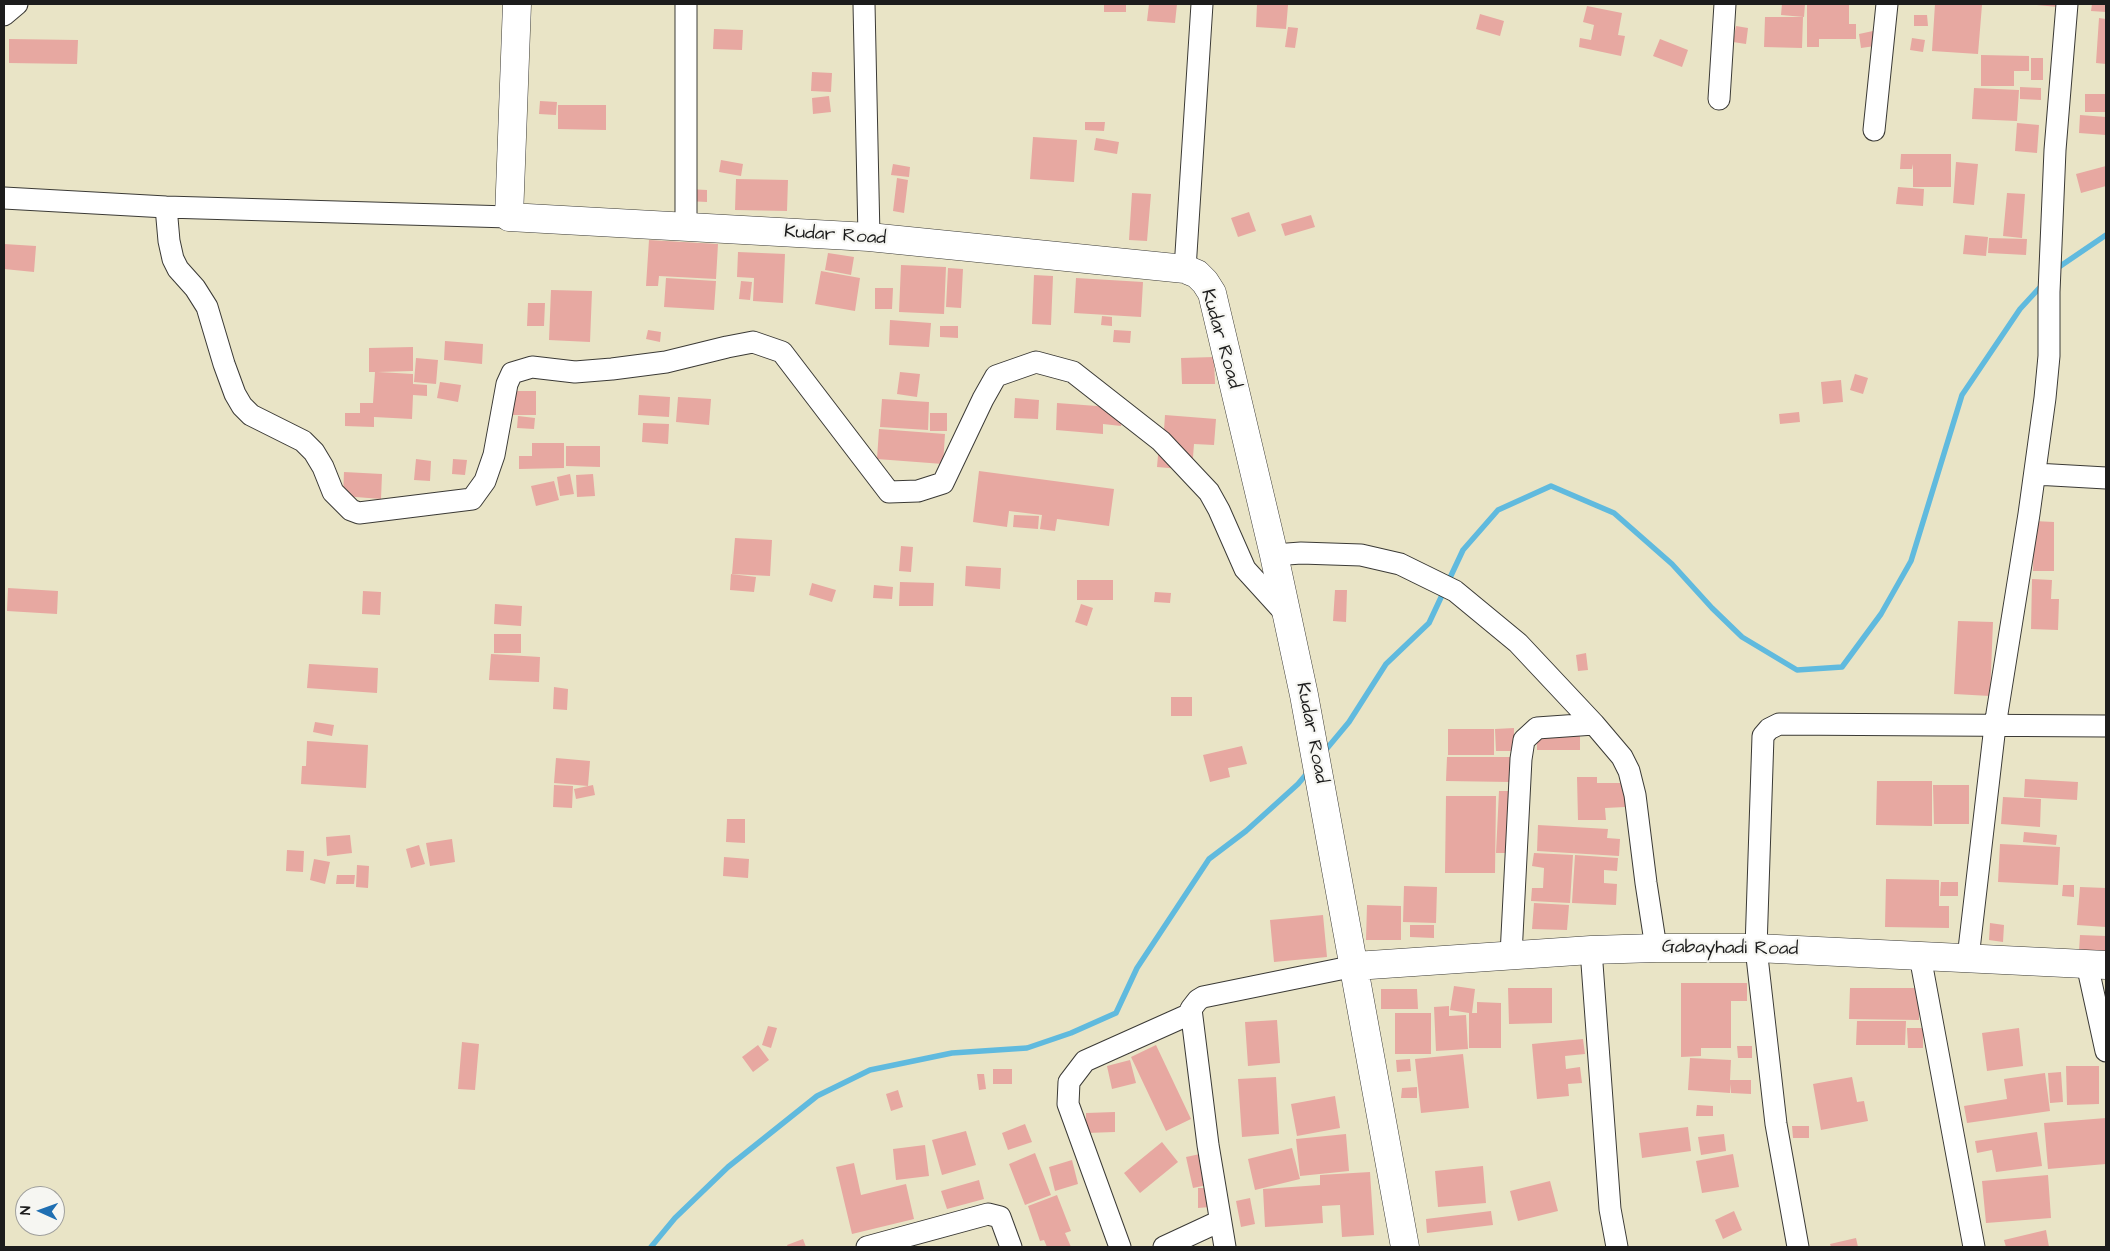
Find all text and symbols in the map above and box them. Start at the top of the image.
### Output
street label: Kudar Road [783,221,887,251]
street label: Kudar Road [1195,287,1245,391]
street label: Kudar Road [1290,681,1332,785]
street label: Gabayhadi Road [1662,936,1798,962]
north arrow [15,1186,65,1236]
text: N [16,1206,36,1215]

